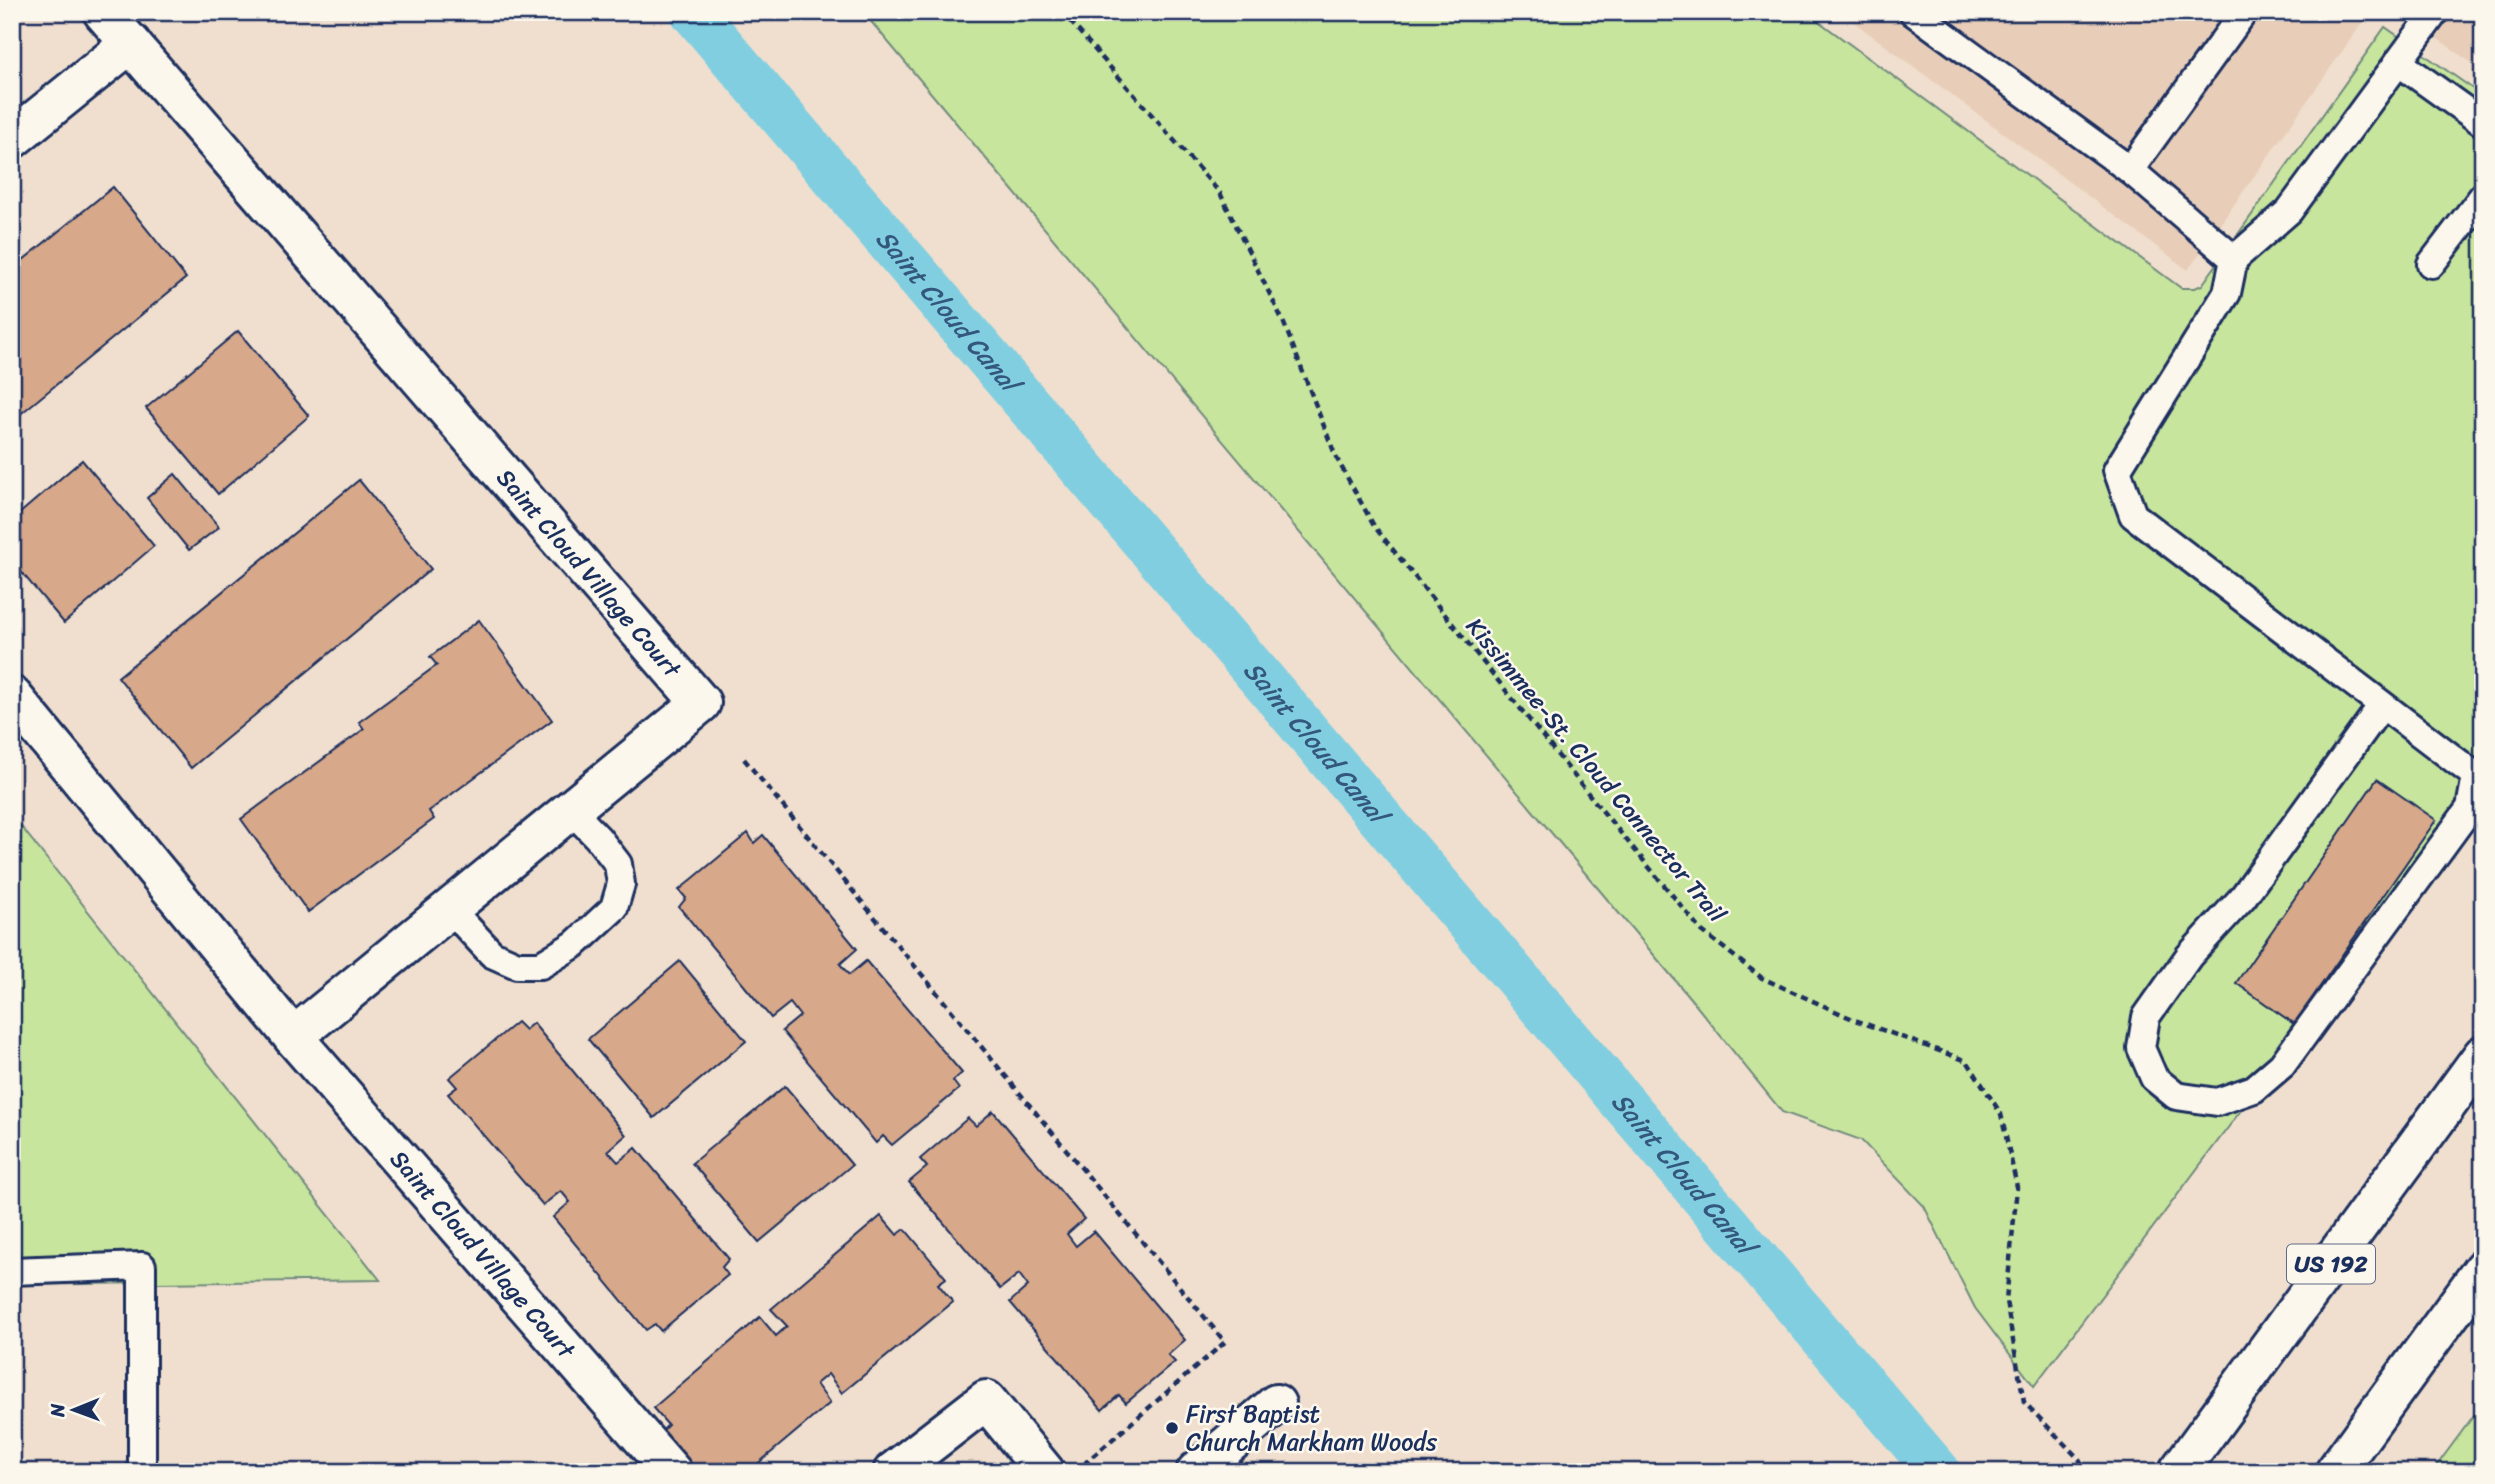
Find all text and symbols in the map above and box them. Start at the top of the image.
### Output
water label: Saint Cloud Canal [864,218,1034,407]
street label: Saint Cloud Village Court [486,459,692,688]
street label: Kissimmee-St. Cloud Connector Trail [1455,608,1738,933]
water label: Saint Cloud Canal [1232,650,1402,838]
water label: Saint Cloud Canal [1600,1081,1770,1269]
street label: Saint Cloud Village Court [379,1140,586,1369]
road number: US 192 [2287,1245,2375,1284]
north arrow [38,1376,108,1446]
place label: First Baptist Church Markham Woods [1186,1393,1438,1463]
text: N [41,1403,74,1418]
marker: First Baptist Church Markham Woods [1164,1420,1180,1436]

